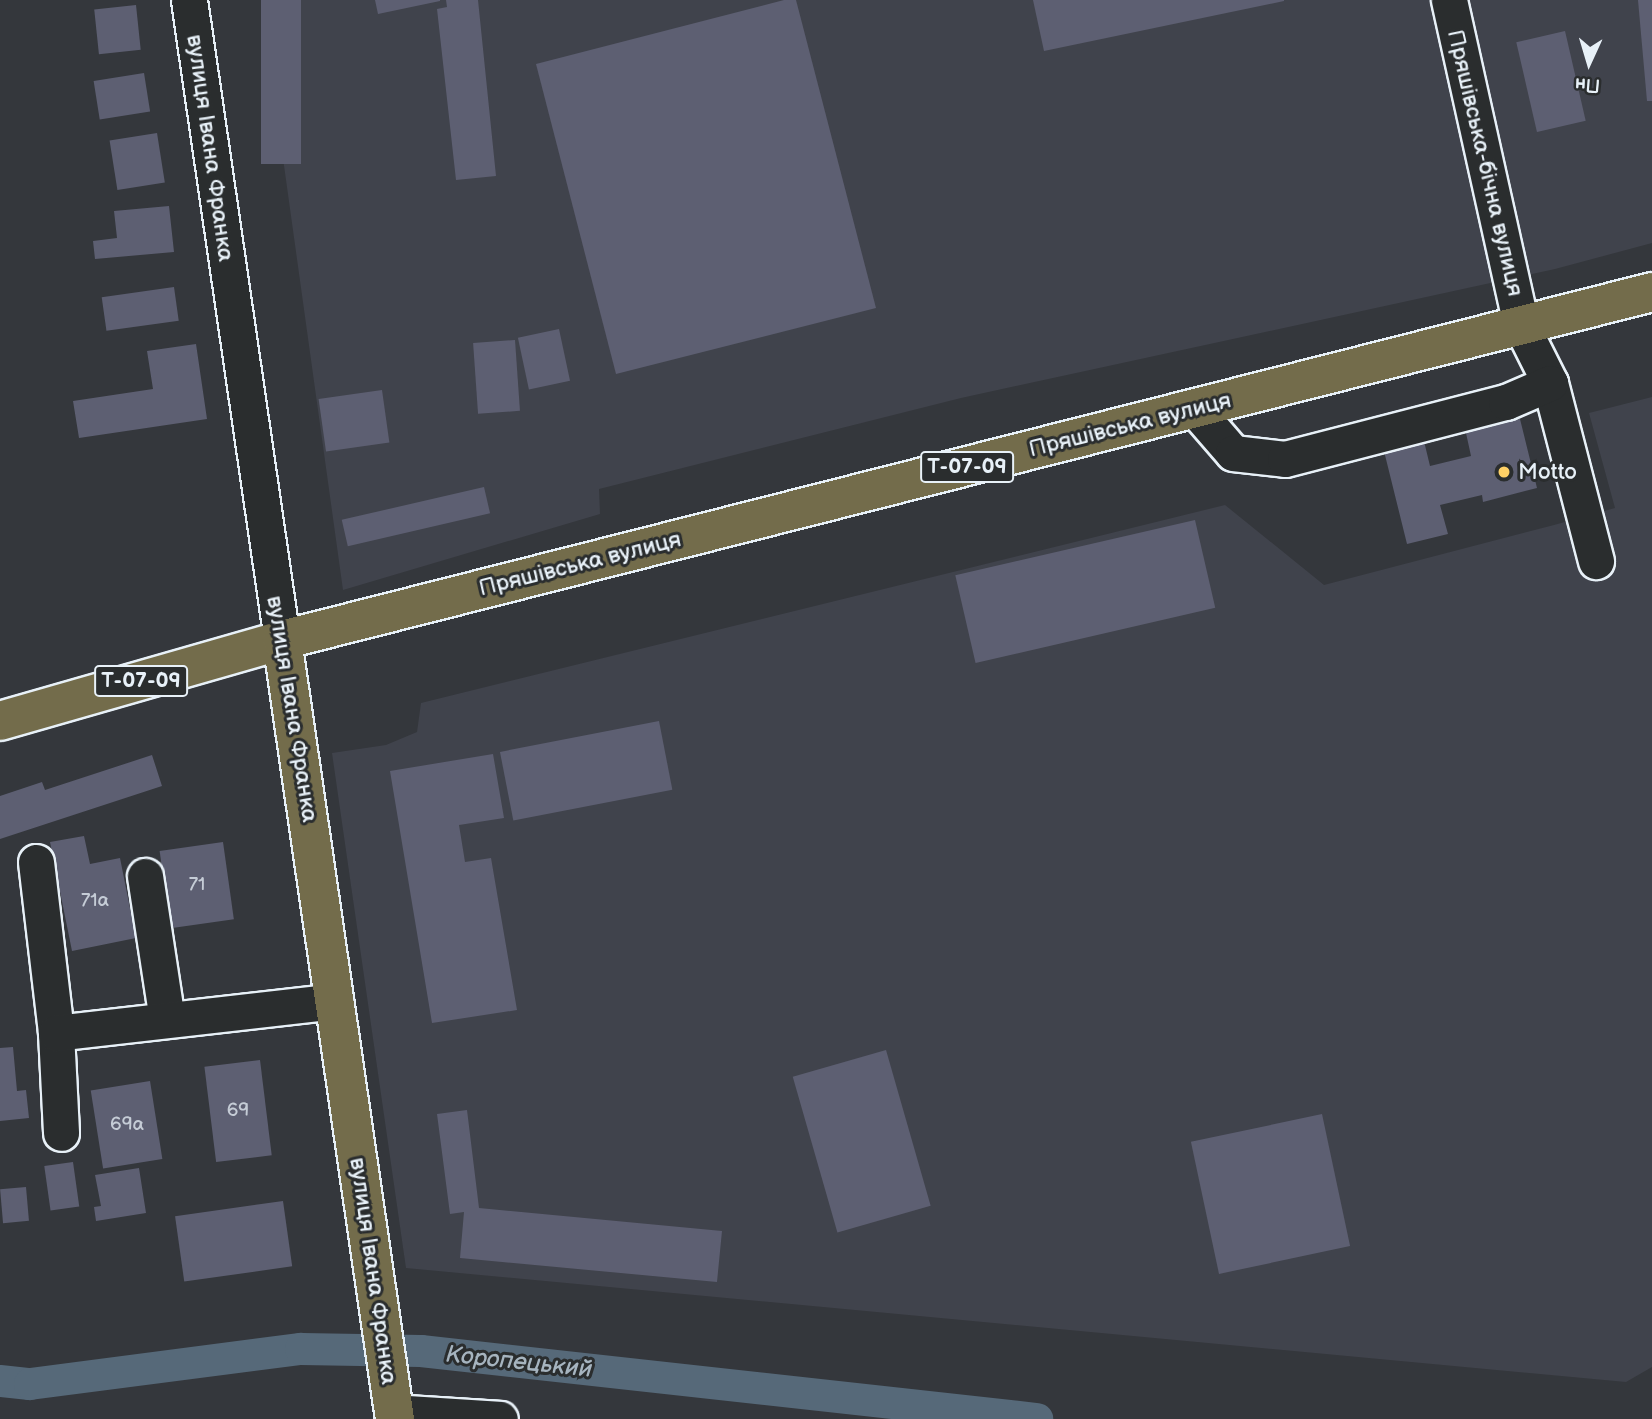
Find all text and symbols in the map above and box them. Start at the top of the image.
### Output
street label: Пряшівська-бічна вулиця [1441,27,1529,299]
north arrow [1554,28,1624,98]
street label: вулиця Івана Франка [180,33,240,263]
text: Пн [1574,72,1601,97]
street label: Пряшівська вулиця [1026,387,1234,463]
road number: Т-07-09 [920,449,1014,484]
place label: Motto [1518,458,1577,486]
marker: Motto [1496,464,1512,480]
street label: Пряшівська вулиця [476,526,684,602]
street label: вулиця Івана Франка [260,594,324,824]
road number: Т-07-09 [94,664,188,698]
house number: 71 [189,874,205,896]
house number: 71а [81,890,109,912]
house number: 69 [227,1100,249,1122]
house number: 69а [110,1114,144,1136]
street label: вулиця Івана Франка [343,1156,403,1386]
water label: Коропецький [444,1340,594,1384]

